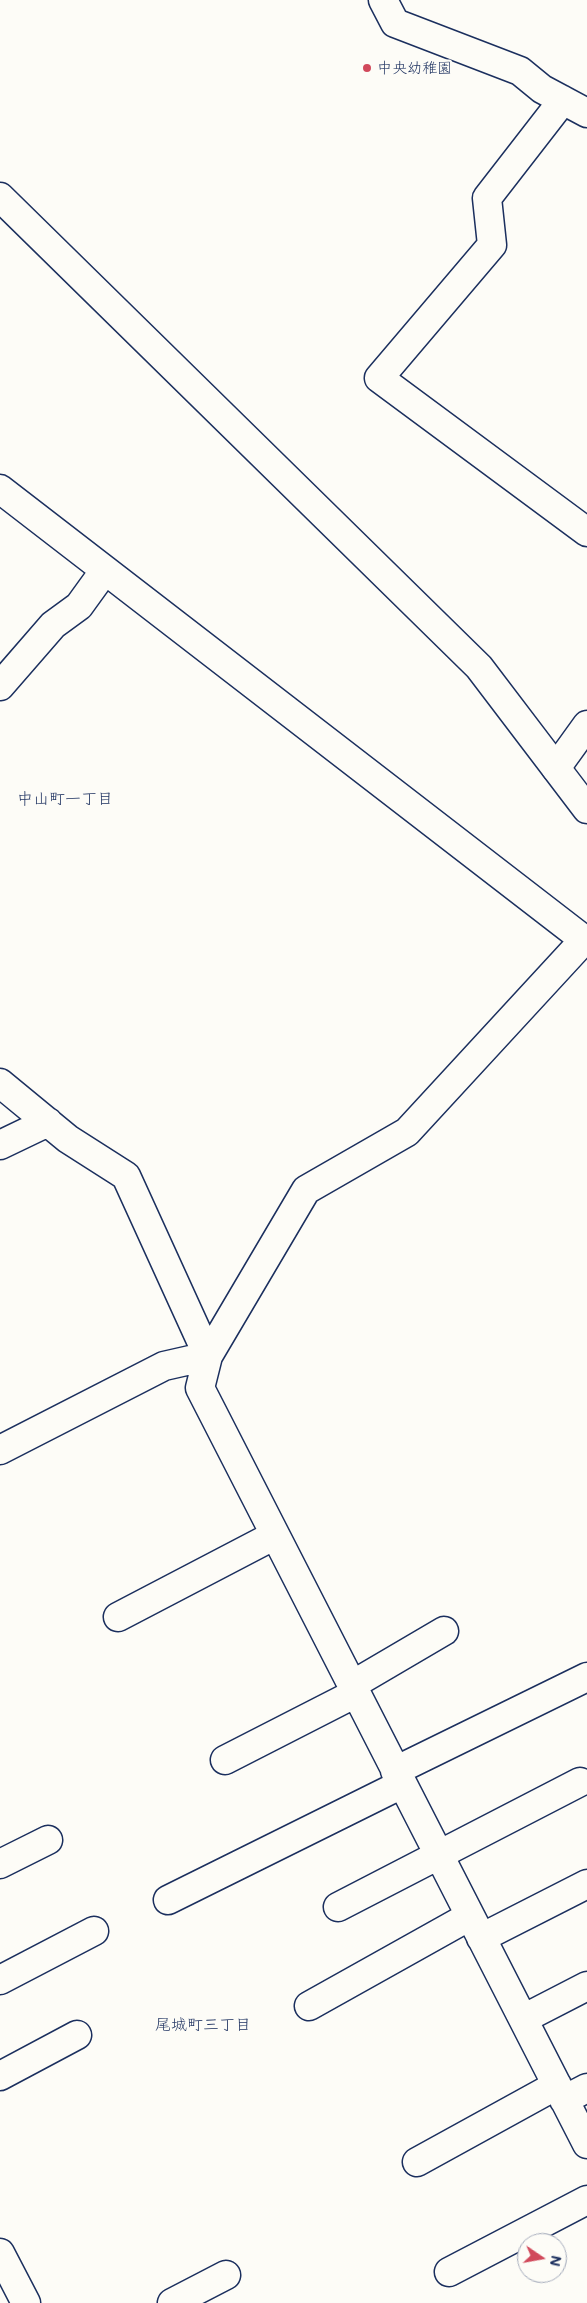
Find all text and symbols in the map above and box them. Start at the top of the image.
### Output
place label: 中央幼稚園 [377,59,452,77]
marker: 中央幼稚園 [361,62,373,74]
district label: 中山町一丁目 [17,789,113,809]
district label: 尾城町三丁目 [155,2015,251,2035]
north arrow [517,2233,567,2283]
text: N [546,2254,567,2268]

